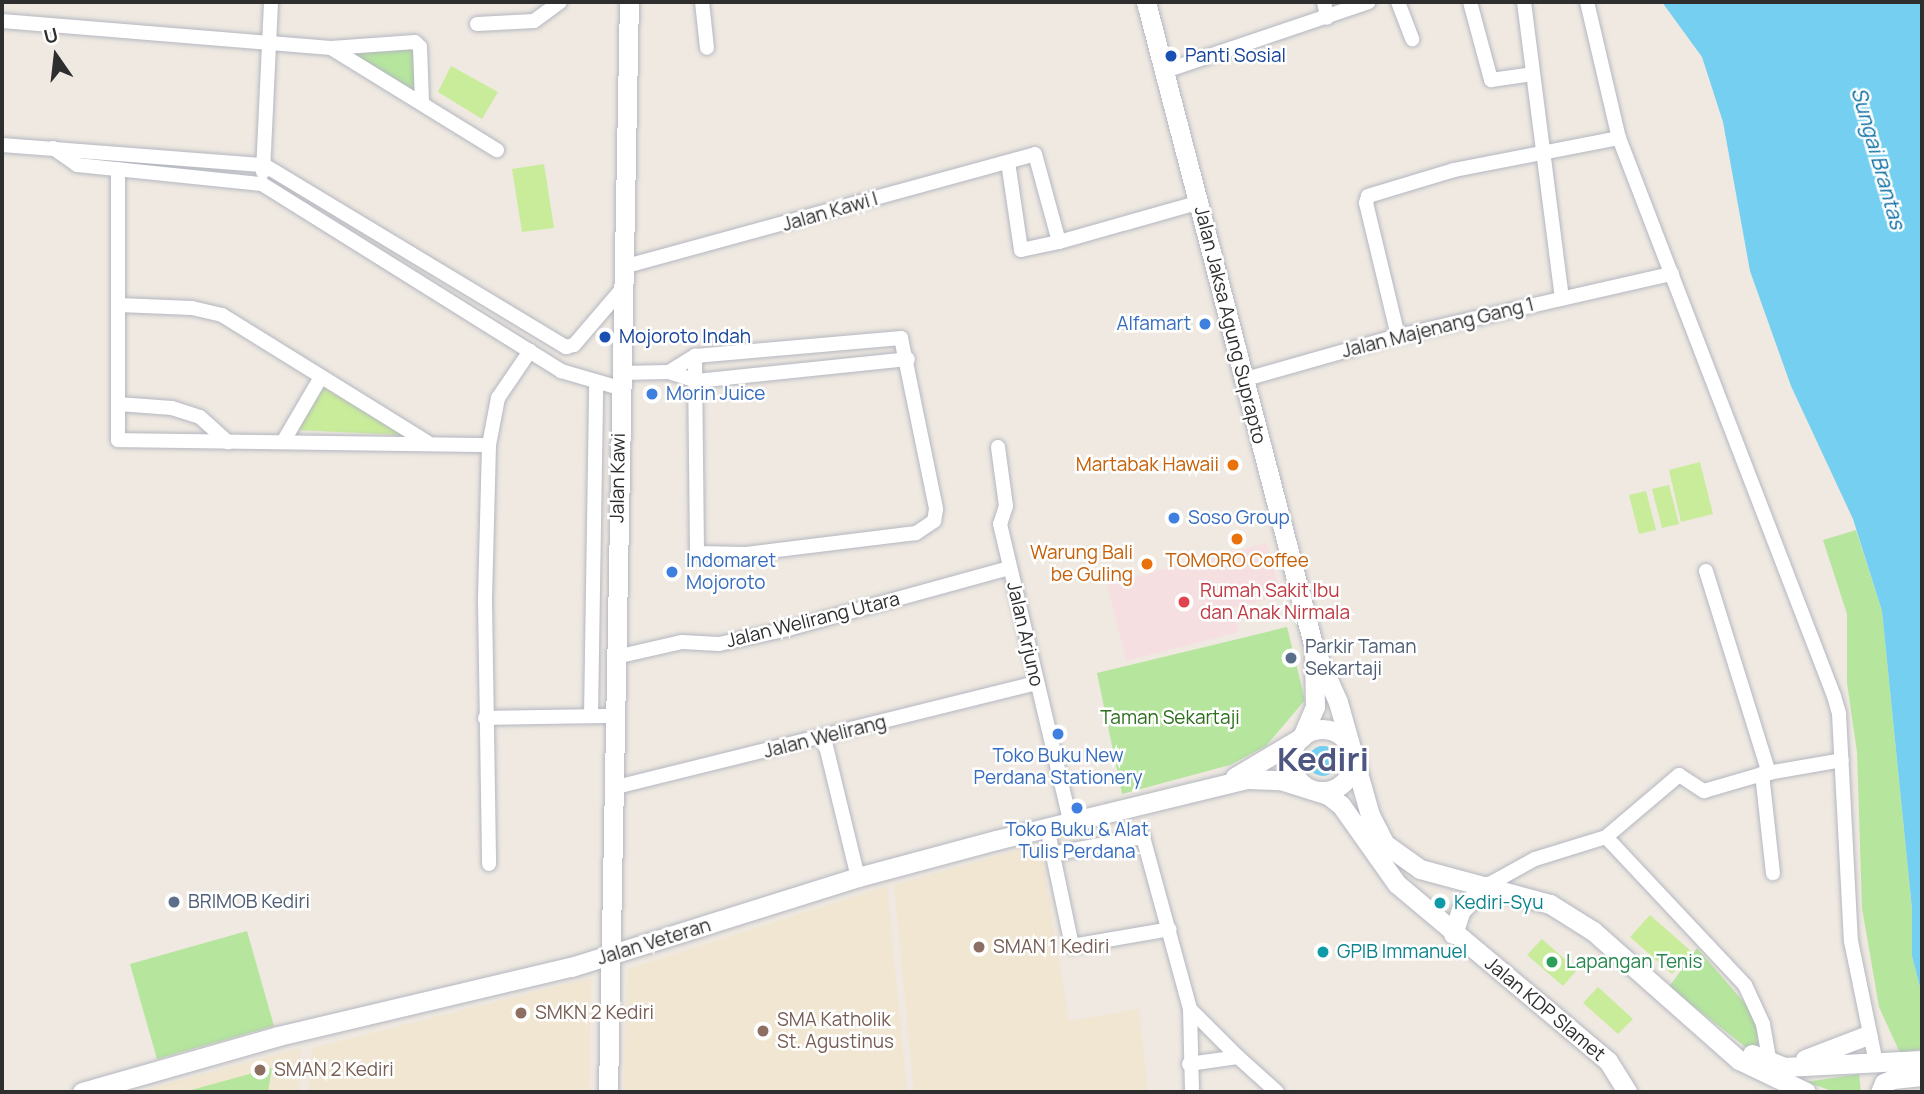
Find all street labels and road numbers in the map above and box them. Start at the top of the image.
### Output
street label: Jalan Kawi I [780,188,880,236]
street label: Jalan Jaksa Agung Suprapto [1189,204,1271,446]
street label: Jalan Majenang Gang 1 [1339,293,1537,363]
street label: Jalan Kawi [606,433,630,523]
street label: Jalan Arjuno [1002,579,1048,689]
street label: Jalan Welirang Utara [724,587,902,653]
street label: Jalan Welirang [761,711,889,763]
street label: Jalan Veteran [594,914,714,970]
street label: Jalan KDP Slamet [1480,952,1610,1066]

